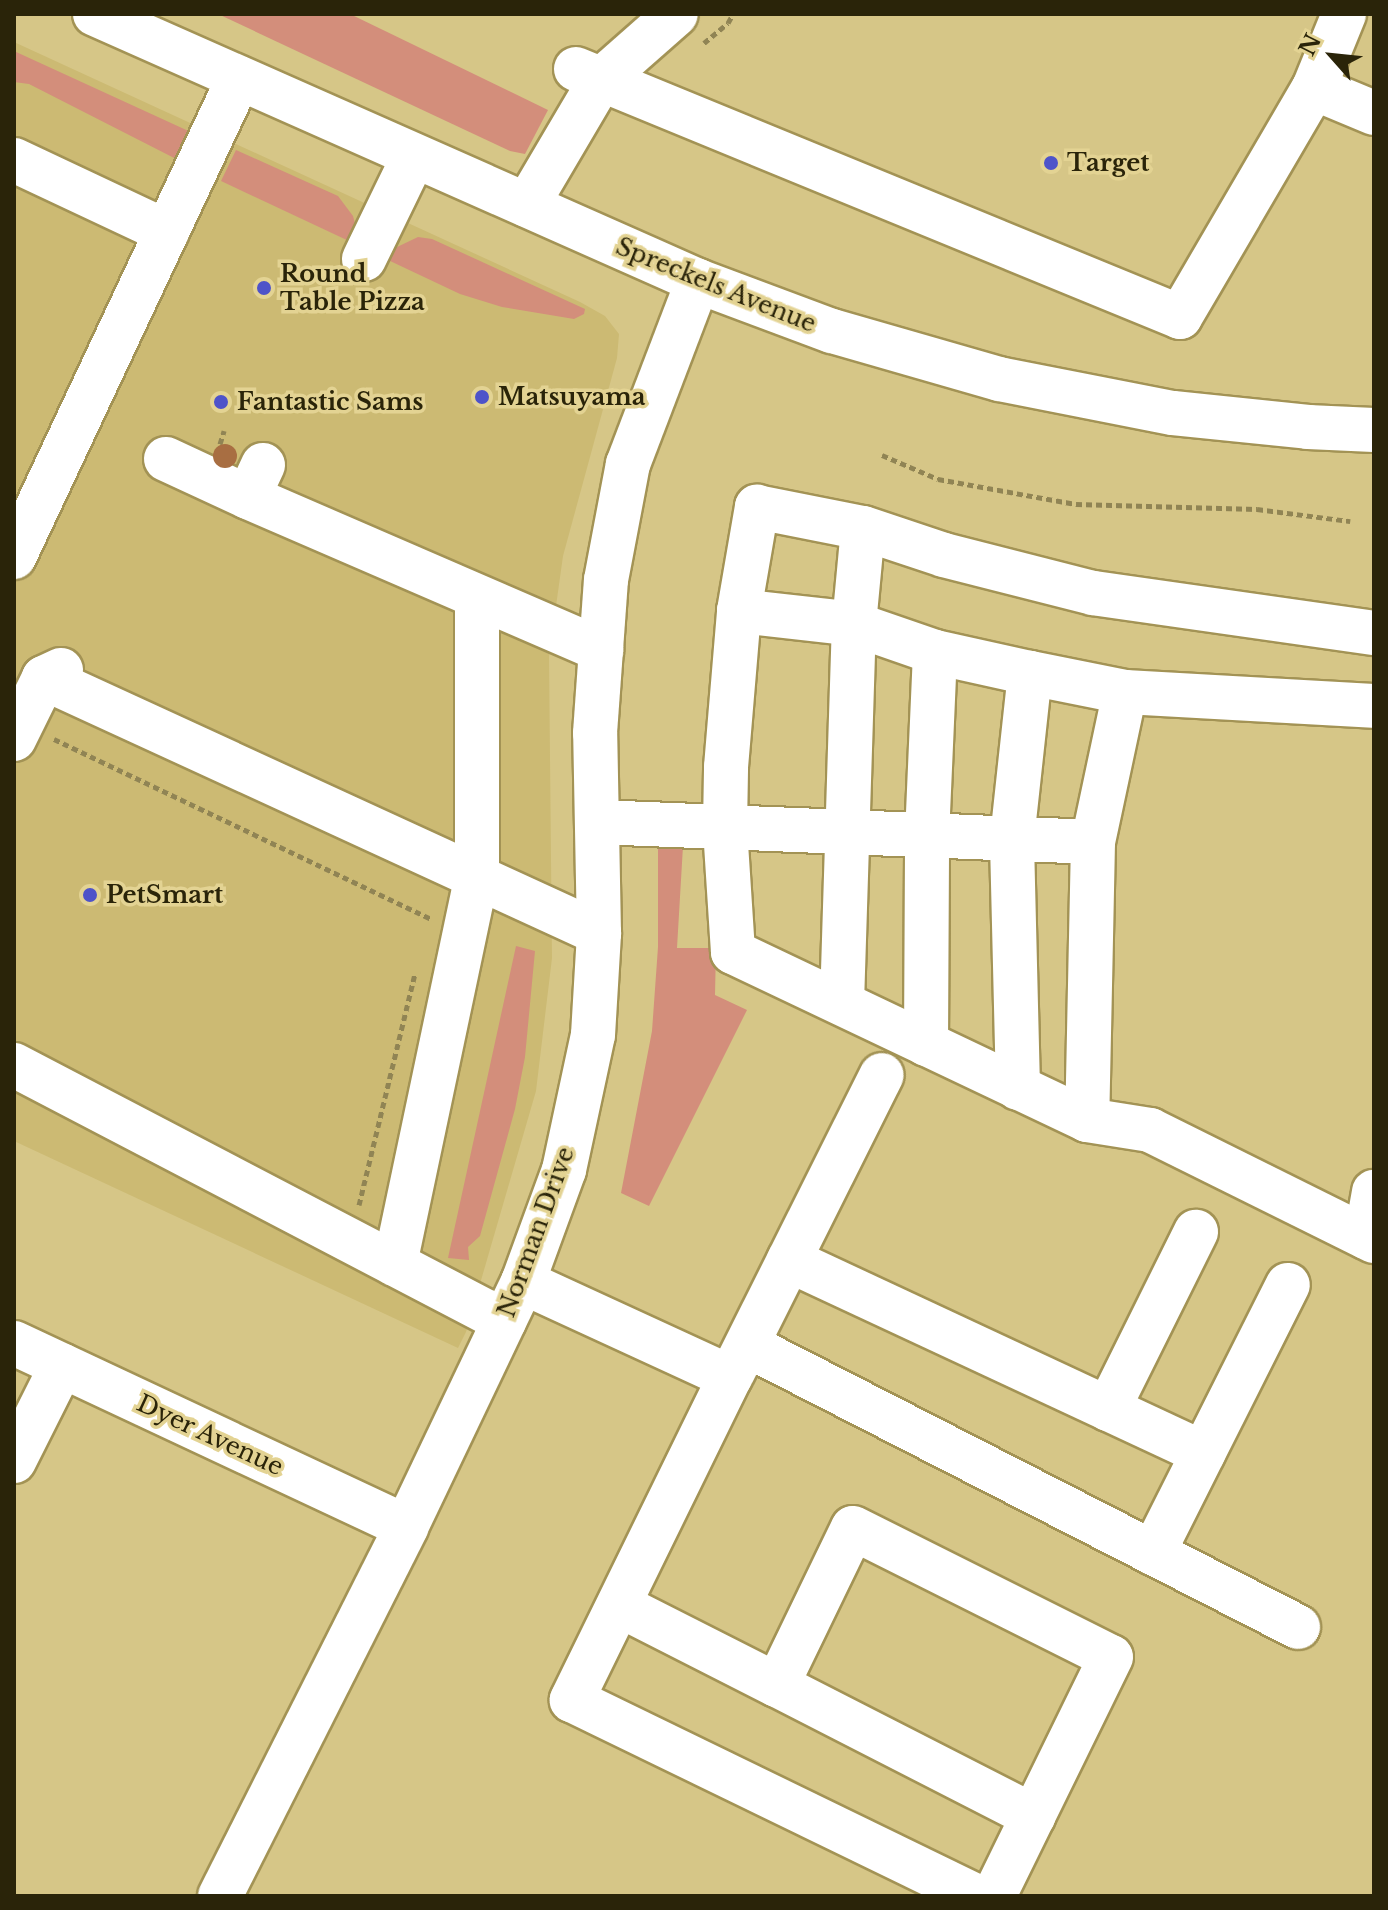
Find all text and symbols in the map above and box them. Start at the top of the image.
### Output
north arrow [1292,16,1372,96]
text: N [1293,30,1327,60]
place label: Target [1067,149,1150,177]
marker: Target [1042,154,1060,172]
street label: Spreckels Avenue [611,232,821,338]
place label: Round Table Pizza [280,260,425,316]
marker: Round Table Pizza [255,279,273,297]
place label: Matsuyama [498,383,646,411]
place label: Fantastic Sams [237,388,423,416]
marker: Matsuyama [473,388,491,406]
marker: Fantastic Sams [212,393,230,411]
place label: PetSmart [106,881,223,909]
marker: PetSmart [81,886,99,904]
street label: Norman Drive [492,1143,580,1321]
street label: Dyer Avenue [132,1388,288,1482]

